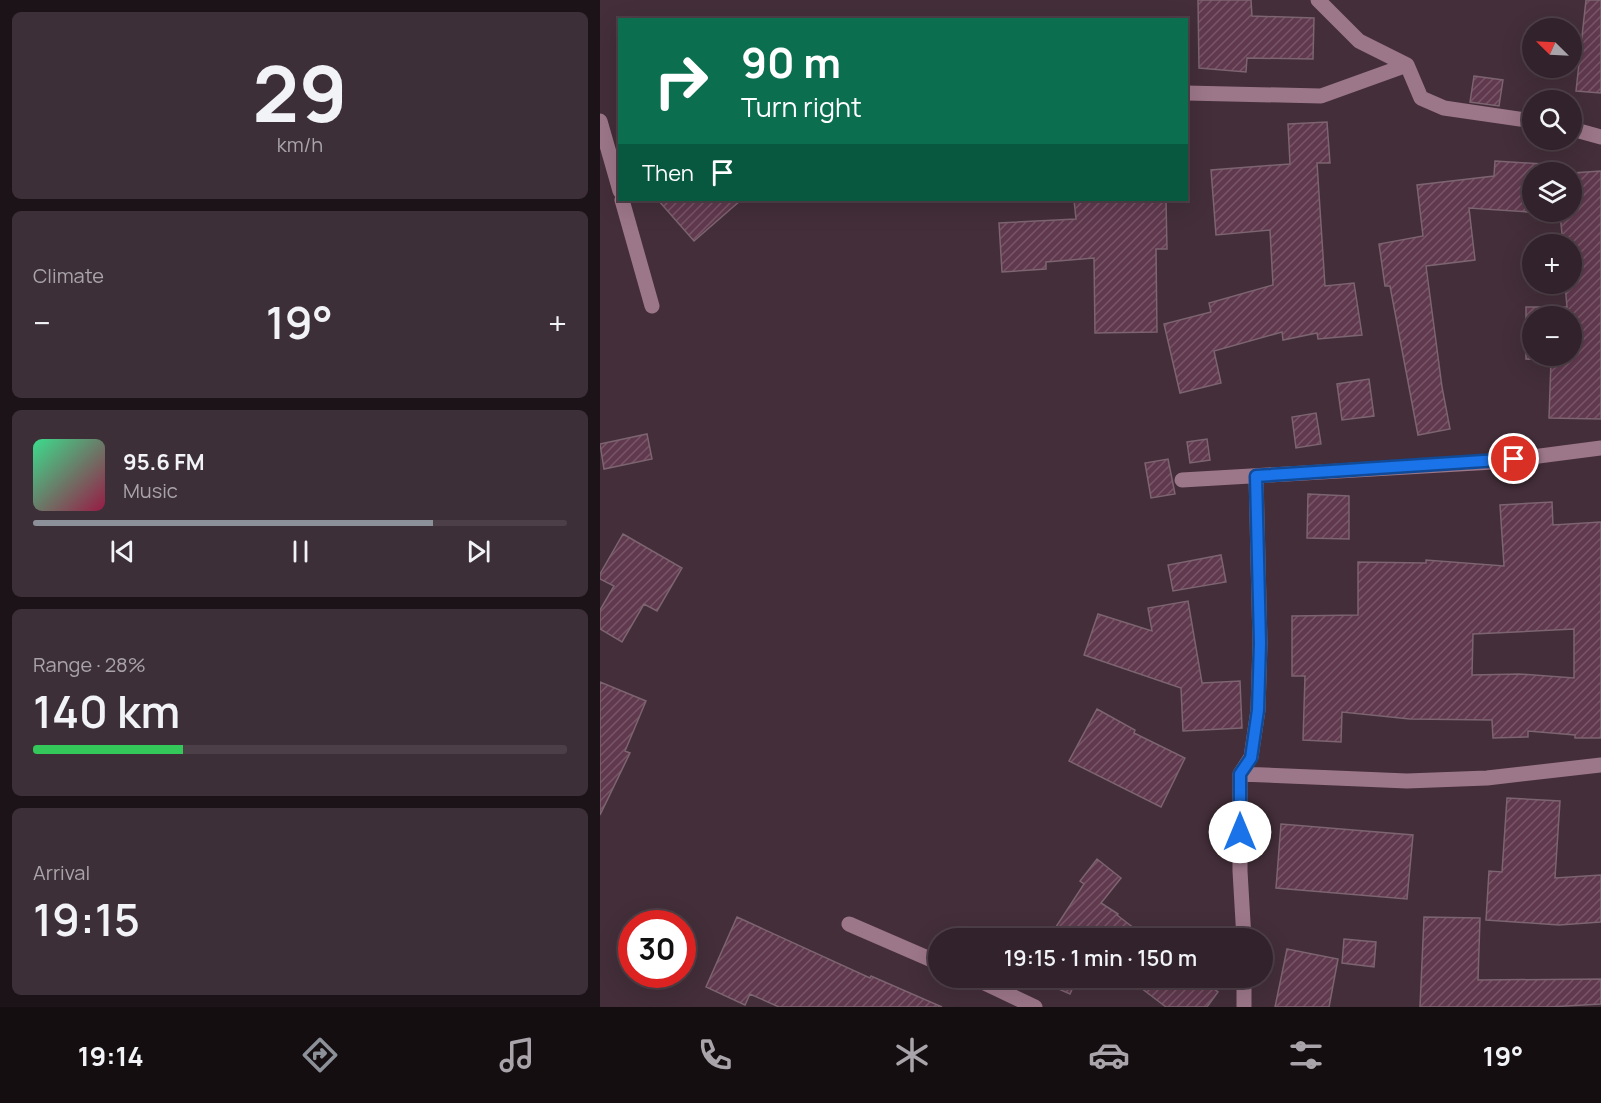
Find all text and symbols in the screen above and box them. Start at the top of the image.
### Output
north arrow [1522,18,1582,78]
map controls [1522,18,1582,366]
text: 90 m [741,33,841,91]
text: 29 [253,39,347,145]
icon: right [642,42,720,120]
text: Turn right [741,88,862,125]
button: search [1522,90,1582,150]
text: km/h [277,131,323,158]
icon: arrive [706,156,739,189]
text: Then [642,158,694,188]
button: layers [1522,162,1582,222]
button: + [1522,234,1582,294]
text: Climate [33,262,104,289]
text: 19° [266,291,333,353]
text: − [33,300,51,345]
text: + [548,300,567,345]
button: − [1522,306,1582,366]
pin [1488,433,1539,484]
icon: arrive [1497,442,1530,475]
text: 95.6 FM [123,447,205,477]
text: Music [123,477,178,504]
icon: previous [106,535,139,568]
icon: pause [284,535,317,568]
icon: next [462,535,495,568]
text: Range · 28% [33,651,146,678]
text: 140 km [33,680,180,742]
position arrow [1208,800,1272,864]
text: Arrival [33,859,90,886]
text: 19:15 [33,888,140,950]
speed limit sign: 30 [618,910,696,988]
text: 19:15 · 1 min · 150 m [1004,943,1197,973]
icon: directions [299,1034,341,1076]
icon: music [496,1034,538,1076]
icon: phone [694,1034,736,1076]
icon: climate [891,1034,933,1076]
icon: car [1088,1034,1130,1076]
icon: filters [1285,1034,1327,1076]
text: 19:14 [78,1037,144,1074]
text: 19° [1483,1037,1523,1074]

